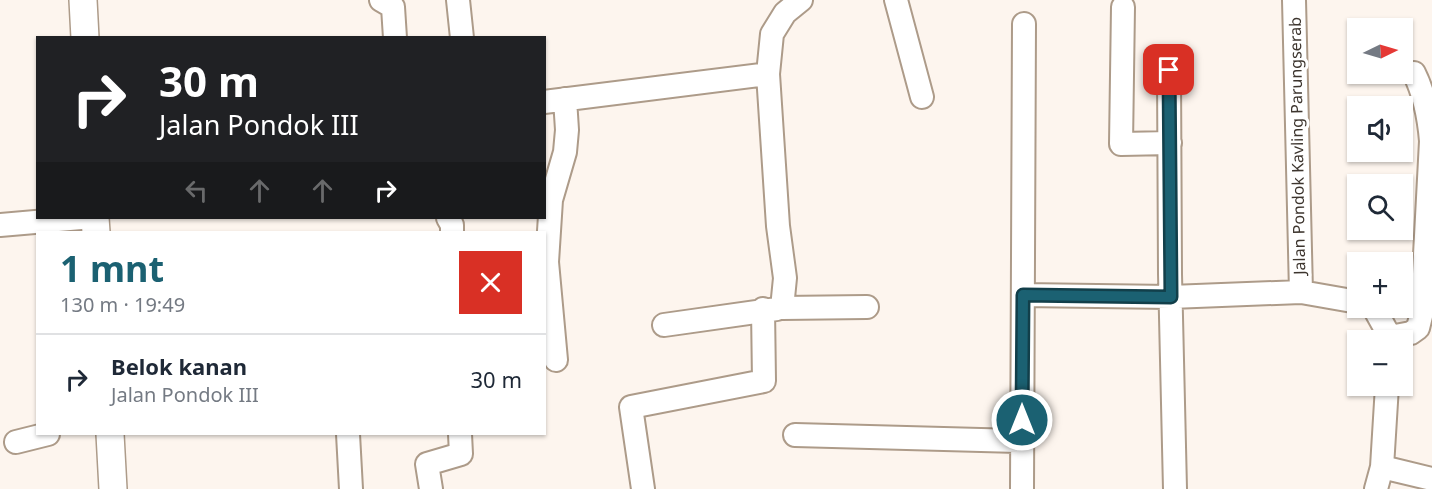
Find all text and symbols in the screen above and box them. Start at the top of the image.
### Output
street label: Jalan Pondok Kavling Parungserab [1284,17,1310,277]
north arrow [1347,18,1413,84]
map controls [1347,18,1413,396]
pin [1143,44,1194,95]
text: 30 m [159,52,259,109]
icon: arrive [1152,53,1185,86]
icon: right [60,60,138,138]
button: sound [1347,96,1413,162]
text: Jalan Pondok III [159,106,359,143]
icon: left [180,174,213,207]
icon: ahead [243,174,276,207]
icon: ahead [306,174,339,207]
icon: right [369,174,402,207]
button: search [1347,174,1413,240]
text: 1 mnt [60,244,164,293]
button: close [459,251,522,314]
button: + [1347,252,1413,318]
text: 130 m · 19:49 [60,291,185,318]
button: − [1347,330,1413,396]
text: Belok kanan [111,351,247,381]
icon: right [60,363,93,396]
text: 30 m [471,364,522,394]
text: Jalan Pondok III [111,381,259,408]
position arrow [990,388,1054,452]

